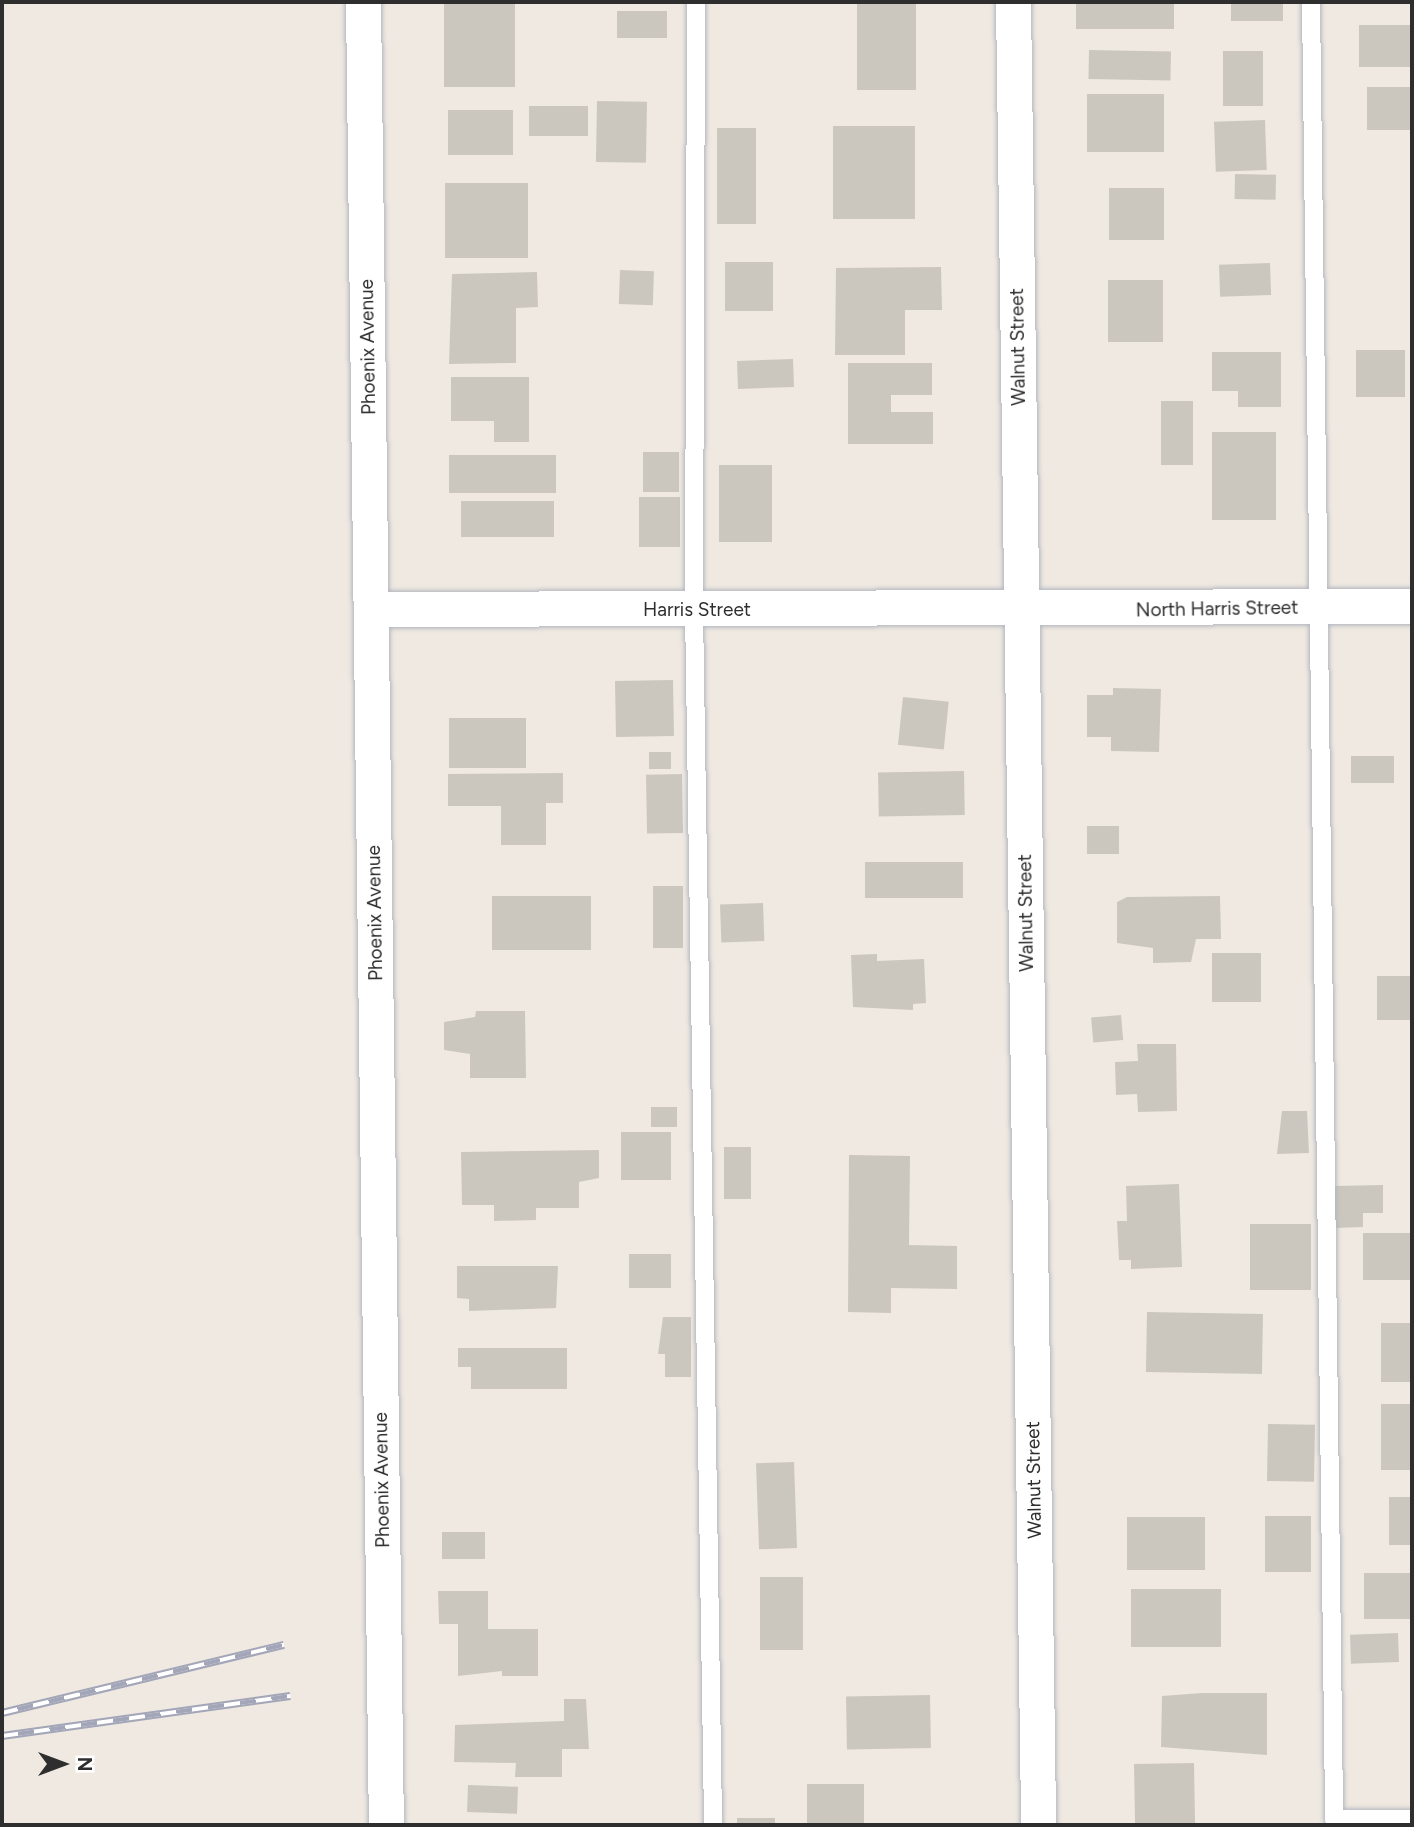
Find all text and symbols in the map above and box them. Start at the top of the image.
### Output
street label: Phoenix Avenue [355,279,381,415]
street label: Walnut Street [1006,288,1030,406]
street label: North Harris Street [1136,596,1298,622]
street label: Harris Street [643,599,751,621]
street label: Phoenix Avenue [362,845,388,981]
street label: Walnut Street [1014,854,1038,972]
street label: Phoenix Avenue [369,1412,395,1548]
street label: Walnut Street [1022,1421,1046,1539]
north arrow [28,1729,98,1799]
text: N [73,1757,96,1771]

